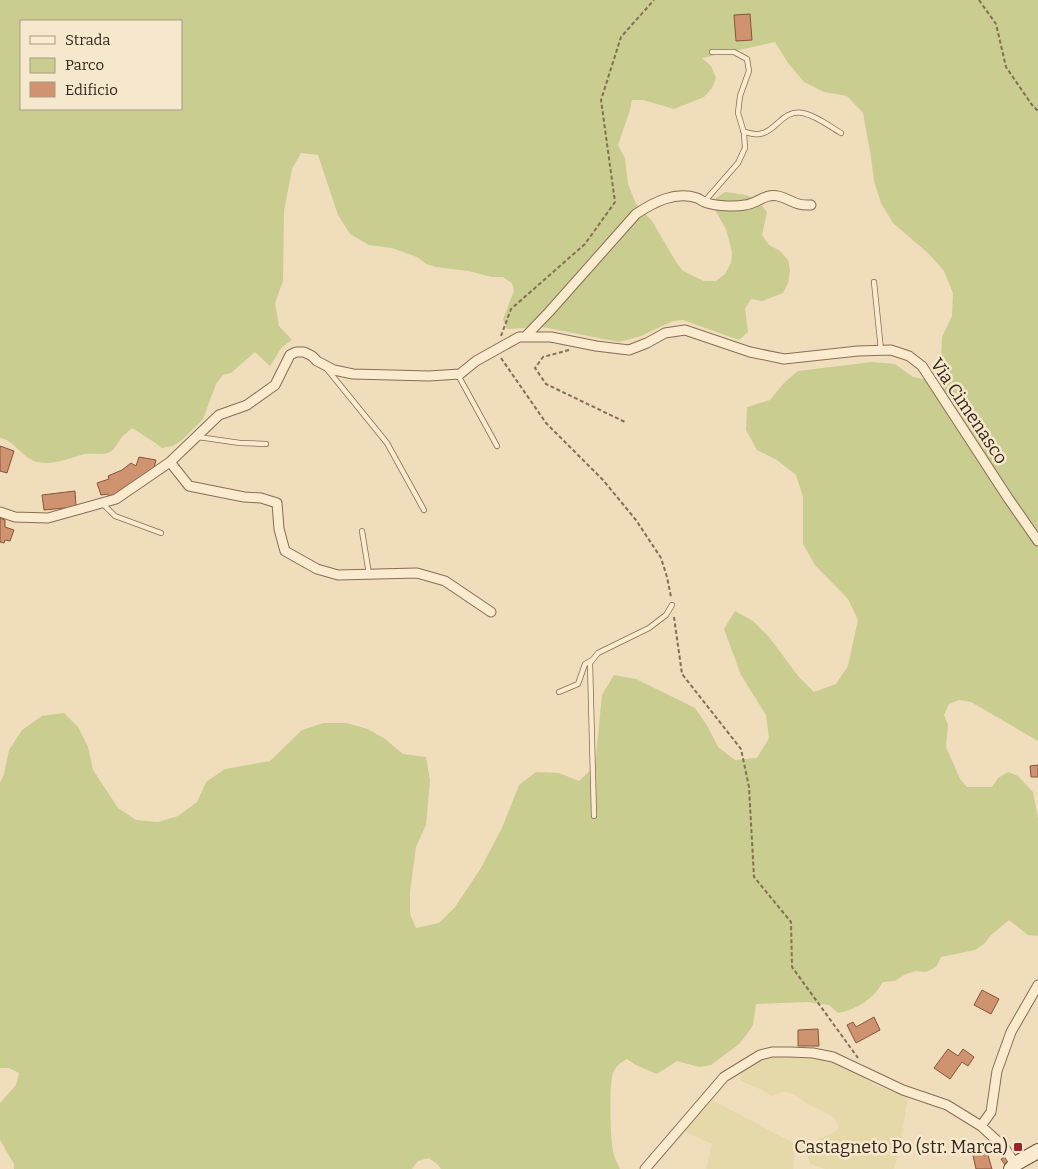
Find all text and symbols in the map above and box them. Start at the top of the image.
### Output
legend [20,20,182,110]
text: Strada [65,31,111,49]
text: Parco [65,56,104,74]
text: Edificio [65,81,118,99]
street label: Via Cimenasco [926,354,1012,468]
place label: Castagneto Po (str. Marca) [794,1136,1008,1158]
marker: Castagneto Po (str. Marca) [1012,1141,1024,1153]

